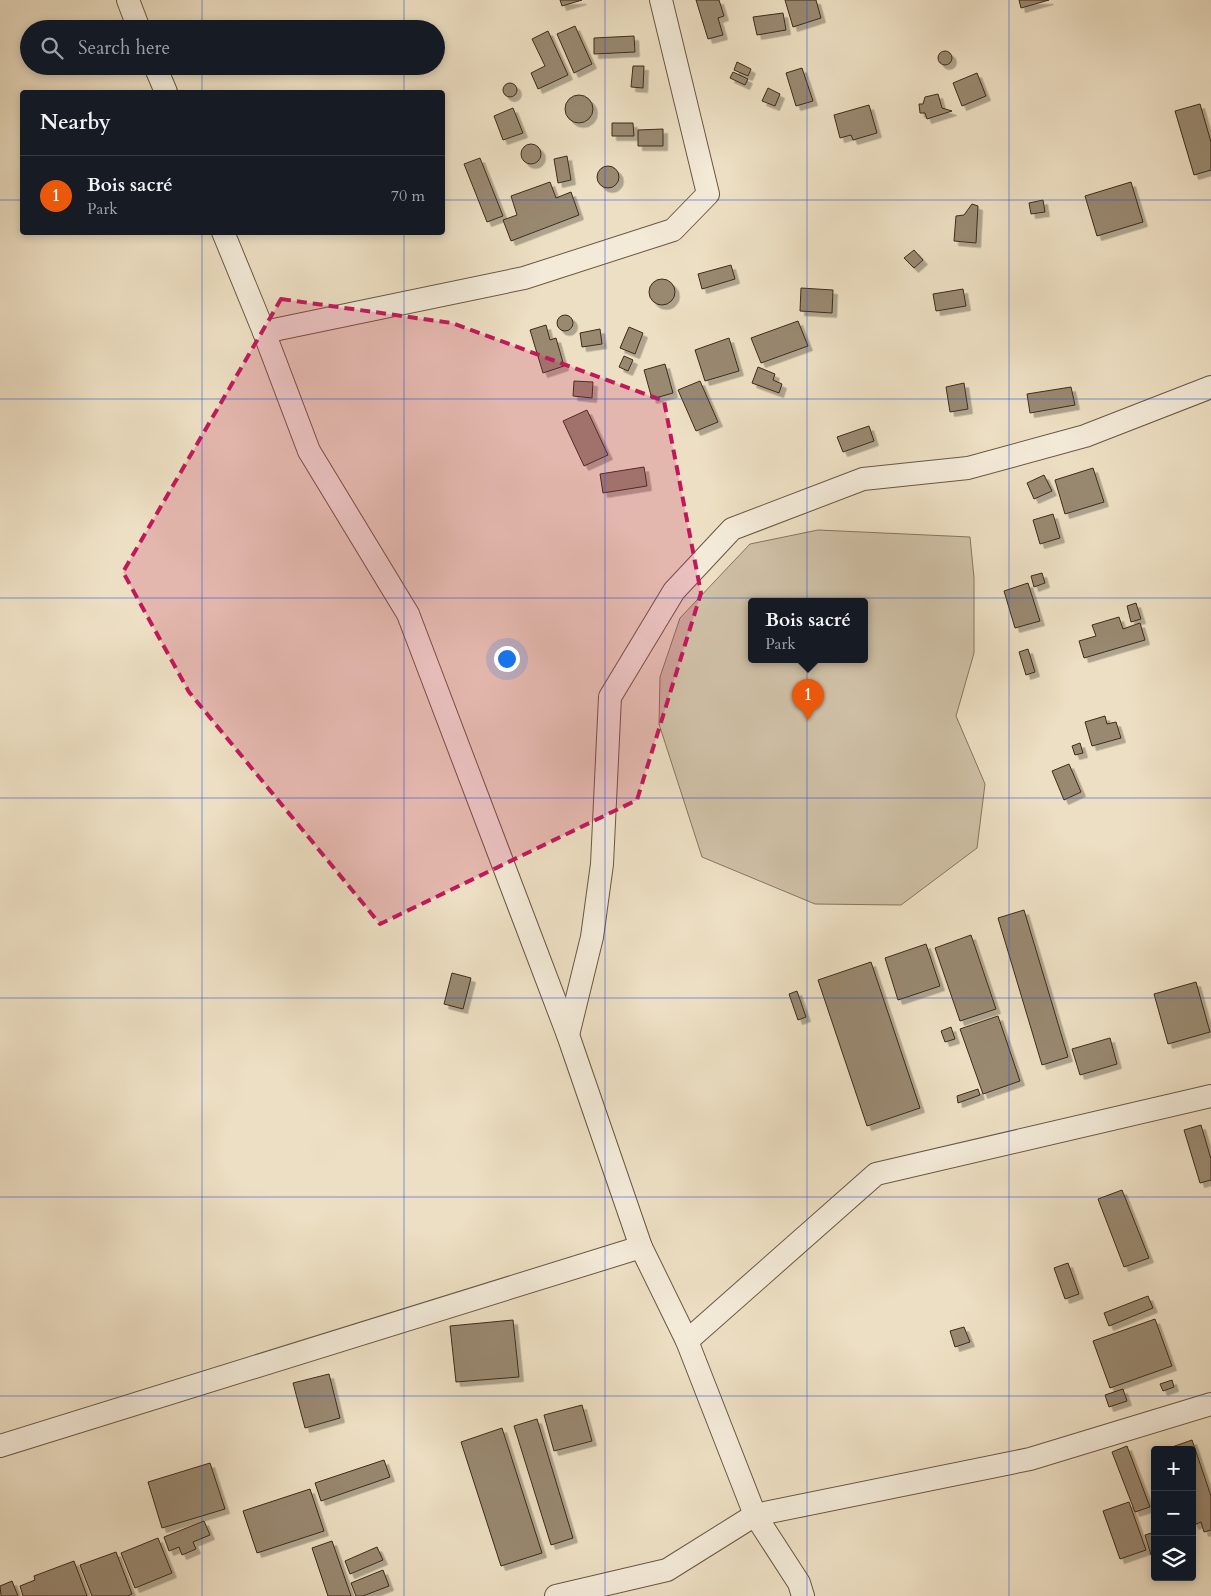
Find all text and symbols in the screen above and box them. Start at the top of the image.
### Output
search box [20,20,445,75]
icon: search [38,34,66,62]
text: Search here [78,35,170,61]
text: Nearby [40,108,111,137]
text: Bois sacré [87,172,173,198]
text: 1 [52,185,60,207]
text: 70 m [391,185,425,207]
text: Park [87,198,118,220]
popup [748,598,868,663]
text: Bois sacré [765,607,851,633]
text: Park [765,633,796,655]
your location [494,646,520,672]
pin: 1 [792,679,824,720]
map controls [1151,1446,1196,1581]
button: + [1151,1446,1196,1491]
button: − [1151,1491,1196,1536]
button: layers [1151,1536,1196,1581]

